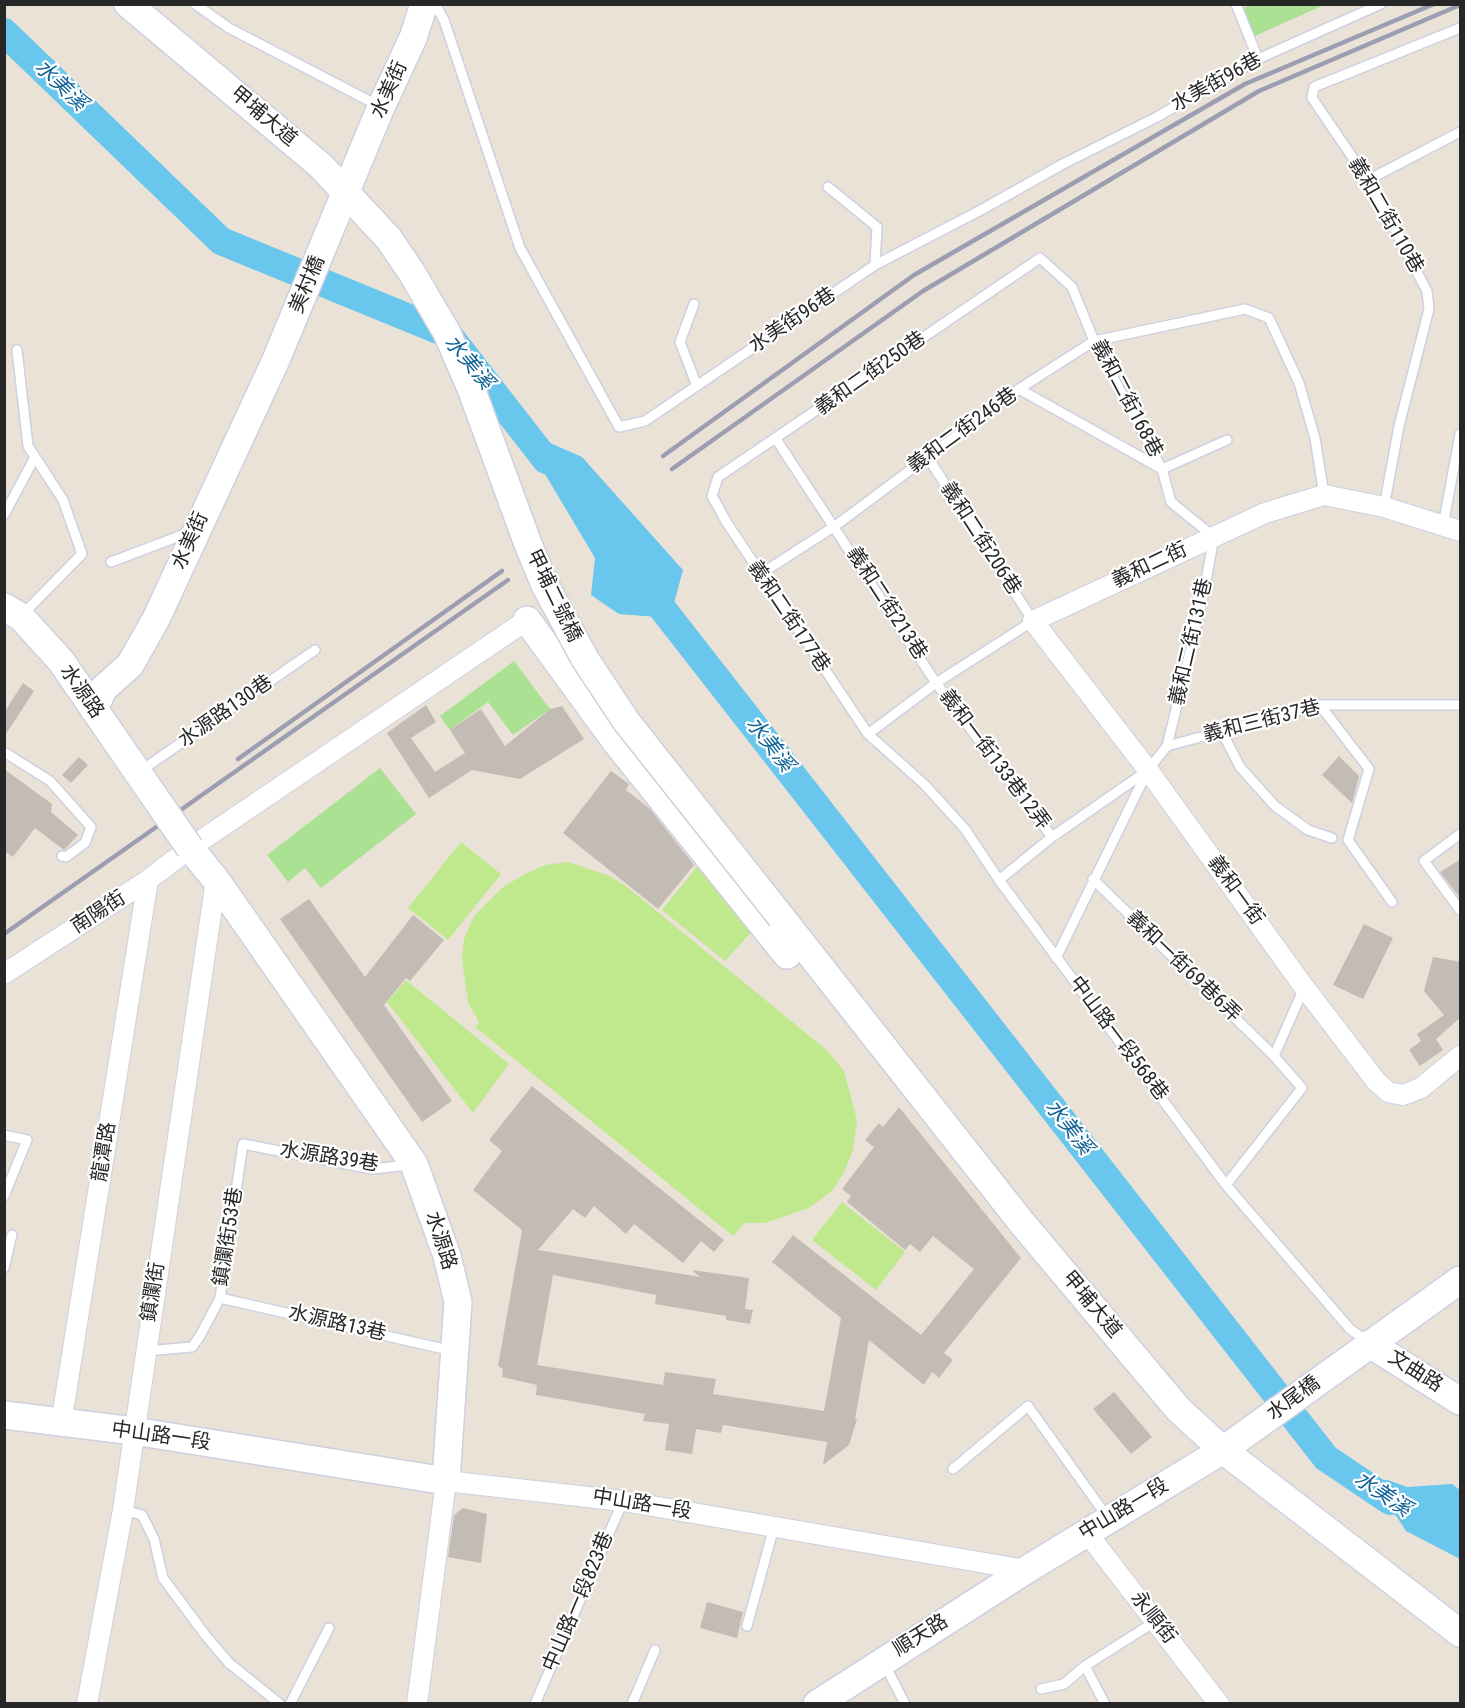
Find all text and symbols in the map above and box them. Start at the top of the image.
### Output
street label: 水美街96巷 [1168,48,1266,118]
water label: 水美溪 [29,55,91,117]
street label: 水美街 [367,58,413,122]
street label: 甲埔大道 [225,82,301,152]
street label: 義和二街110巷 [1342,154,1428,278]
street label: 美村橋 [285,253,331,317]
street label: 水美街96巷 [745,283,841,359]
street label: 義和二街250巷 [811,327,931,421]
water label: 水美溪 [438,331,498,395]
street label: 義和二街168巷 [1085,336,1167,462]
street label: 義和二街246巷 [904,383,1022,479]
street label: 義和二街206巷 [935,478,1025,600]
street label: 水美街 [168,509,214,573]
street label: 義和二街 [1109,538,1191,594]
street label: 義和二街213巷 [841,543,931,665]
street label: 甲埔二號橋 [520,546,586,646]
street label: 義和二街177巷 [742,557,834,677]
street label: 義和二街131巷 [1166,576,1218,708]
street label: 水源路 [54,661,108,723]
street label: 水源路130巷 [174,671,278,753]
street label: 義和一街133巷12弄 [933,685,1055,835]
street label: 義和三街37巷 [1201,696,1323,748]
water label: 水美溪 [740,712,798,778]
street label: 義和一街 [1202,852,1268,930]
street label: 南陽街 [67,887,131,939]
street label: 義和一街69巷6弄 [1121,906,1245,1028]
street label: 中山路一段568巷 [1063,972,1173,1106]
water label: 水美溪 [1039,1095,1097,1161]
street label: 龍潭路 [88,1120,122,1184]
street label: 水源路39巷 [278,1138,380,1178]
street label: 鎮瀾街53巷 [209,1186,249,1288]
street label: 水源路 [419,1209,461,1273]
street label: 鎮瀾街 [137,1260,171,1324]
street label: 甲埔大道 [1056,1267,1126,1343]
street label: 水源路13巷 [286,1301,388,1347]
street label: 文曲路 [1383,1346,1447,1398]
street label: 水尾橋 [1263,1372,1325,1426]
street label: 中山路一段 [110,1418,212,1456]
water label: 水美溪 [1349,1467,1415,1523]
street label: 中山路一段 [1075,1474,1173,1546]
street label: 中山路一段 [591,1485,693,1525]
street label: 中山路一段823巷 [539,1528,619,1676]
street label: 永順街 [1125,1587,1181,1649]
street label: 順天路 [889,1610,953,1662]

